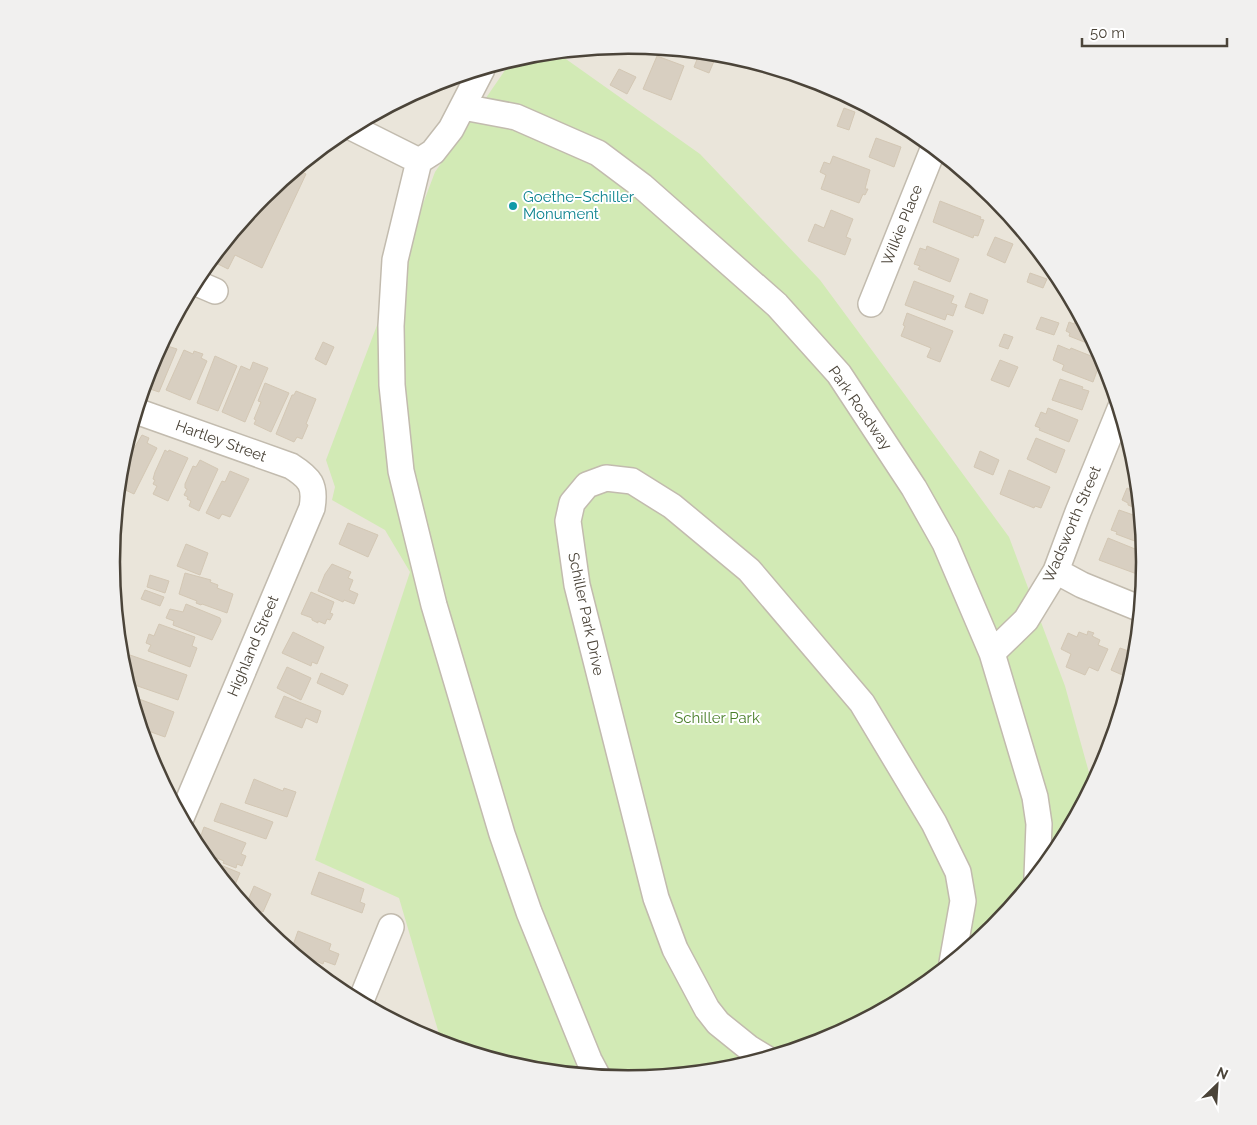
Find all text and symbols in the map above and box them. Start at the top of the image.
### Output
scale bar [1082,15,1227,47]
text: 50 m [1090,24,1125,42]
street label: Wilkie Place [878,182,926,268]
place label: Goethe–Schiller Monument [523,188,635,223]
marker: Goethe–Schiller Monument [507,200,519,212]
street label: Park Roadway [824,362,896,454]
street label: Hartley Street [173,416,269,466]
street label: Wadsworth Street [1039,463,1105,585]
street label: Schiller Park Drive [564,551,608,677]
street label: Highland Street [224,593,282,699]
park label: Schiller Park [674,709,760,727]
north arrow [1192,1060,1242,1110]
text: N [1214,1064,1231,1083]

